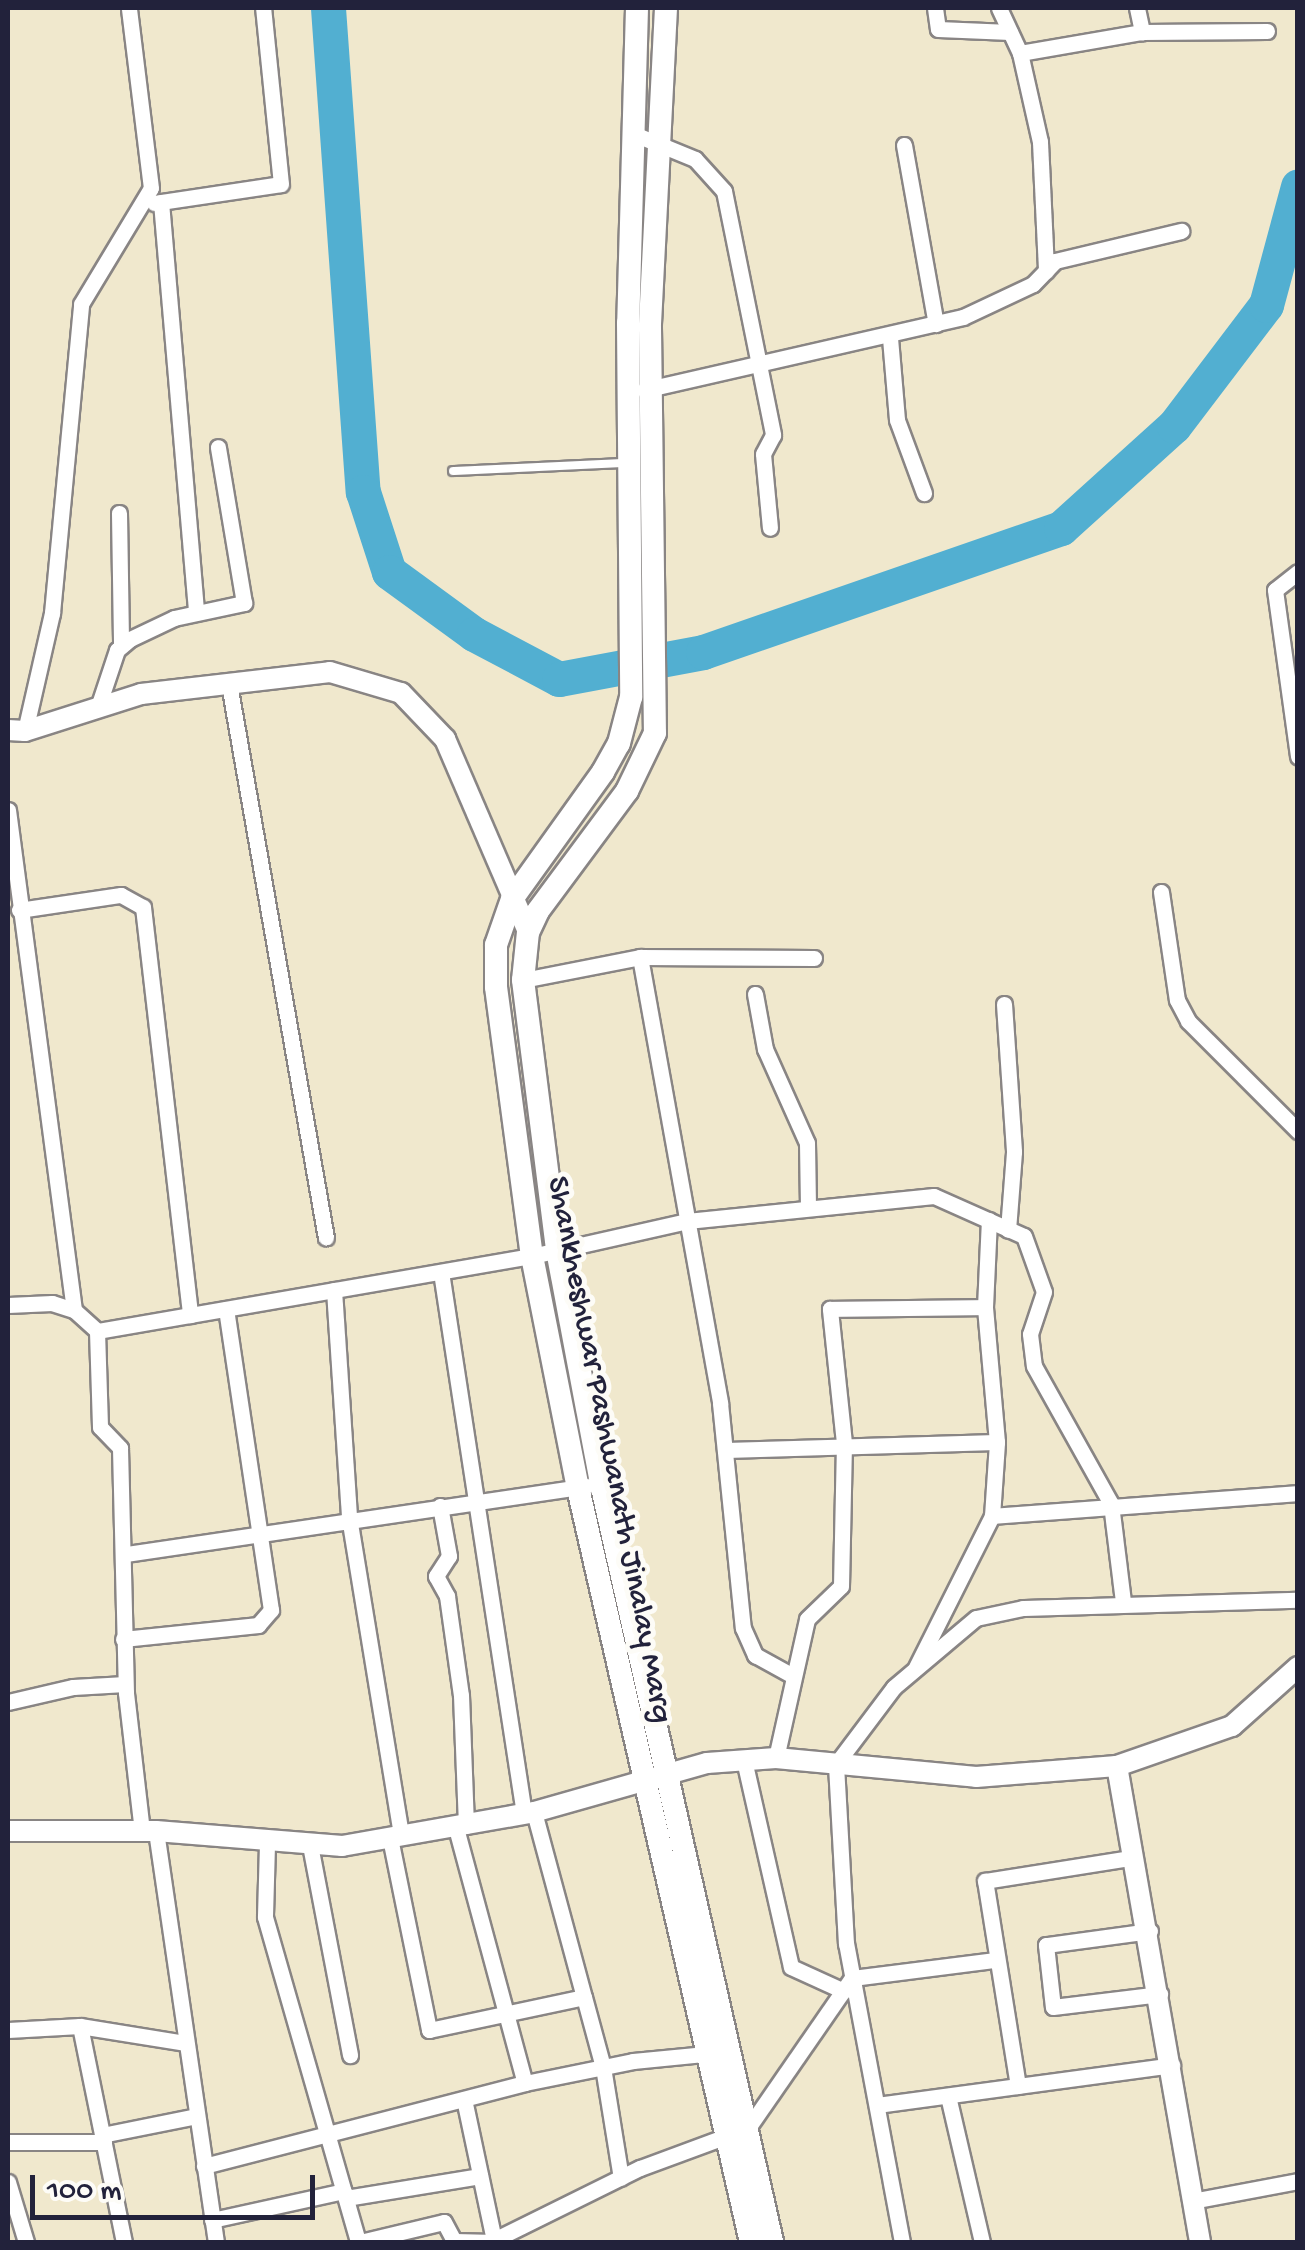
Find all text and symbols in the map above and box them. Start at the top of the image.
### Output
street label: Shankheshwar Pashwanath Jinalay Marg [536,1174,680,1726]
scale bar [35,2155,320,2217]
text: 100 m [47,2175,122,2210]

